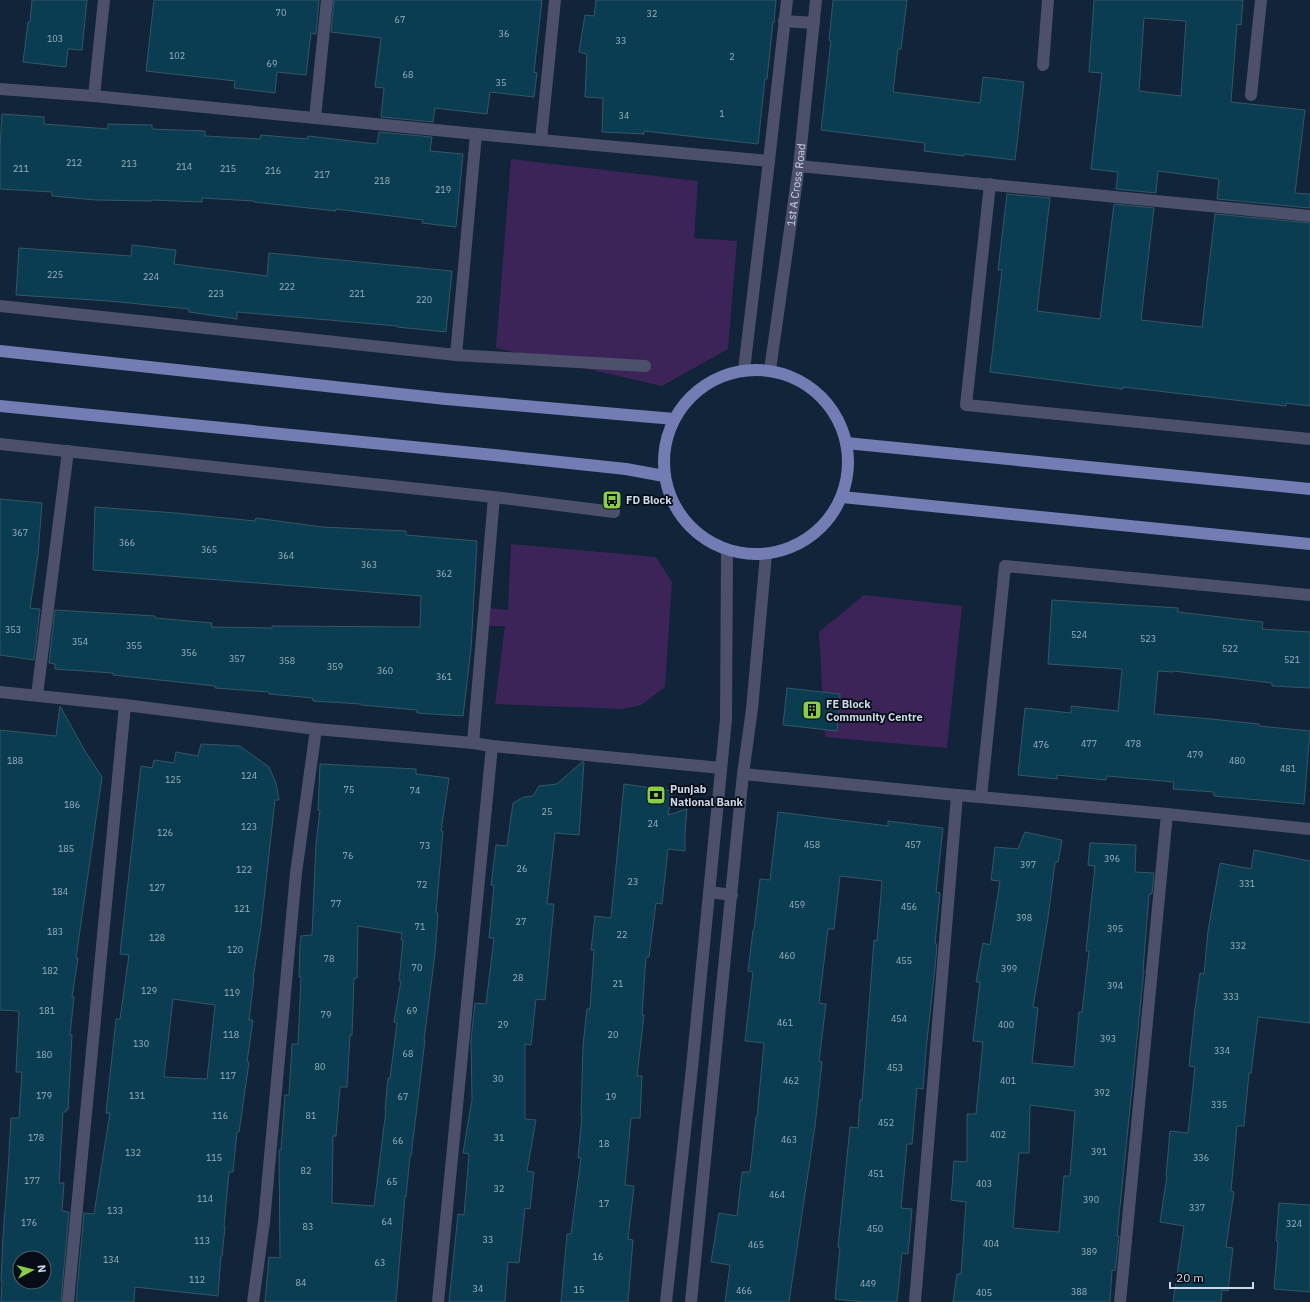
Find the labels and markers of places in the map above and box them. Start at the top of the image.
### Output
bus stop icon: FD Block [601,489,623,511]
place label: FD Block [626,493,672,507]
place label: FE Block Community Centre [826,697,923,724]
building icon: FE Block Community Centre [801,699,823,721]
place label: Punjab National Bank [670,782,744,809]
bank icon: Punjab National Bank [645,784,667,806]

